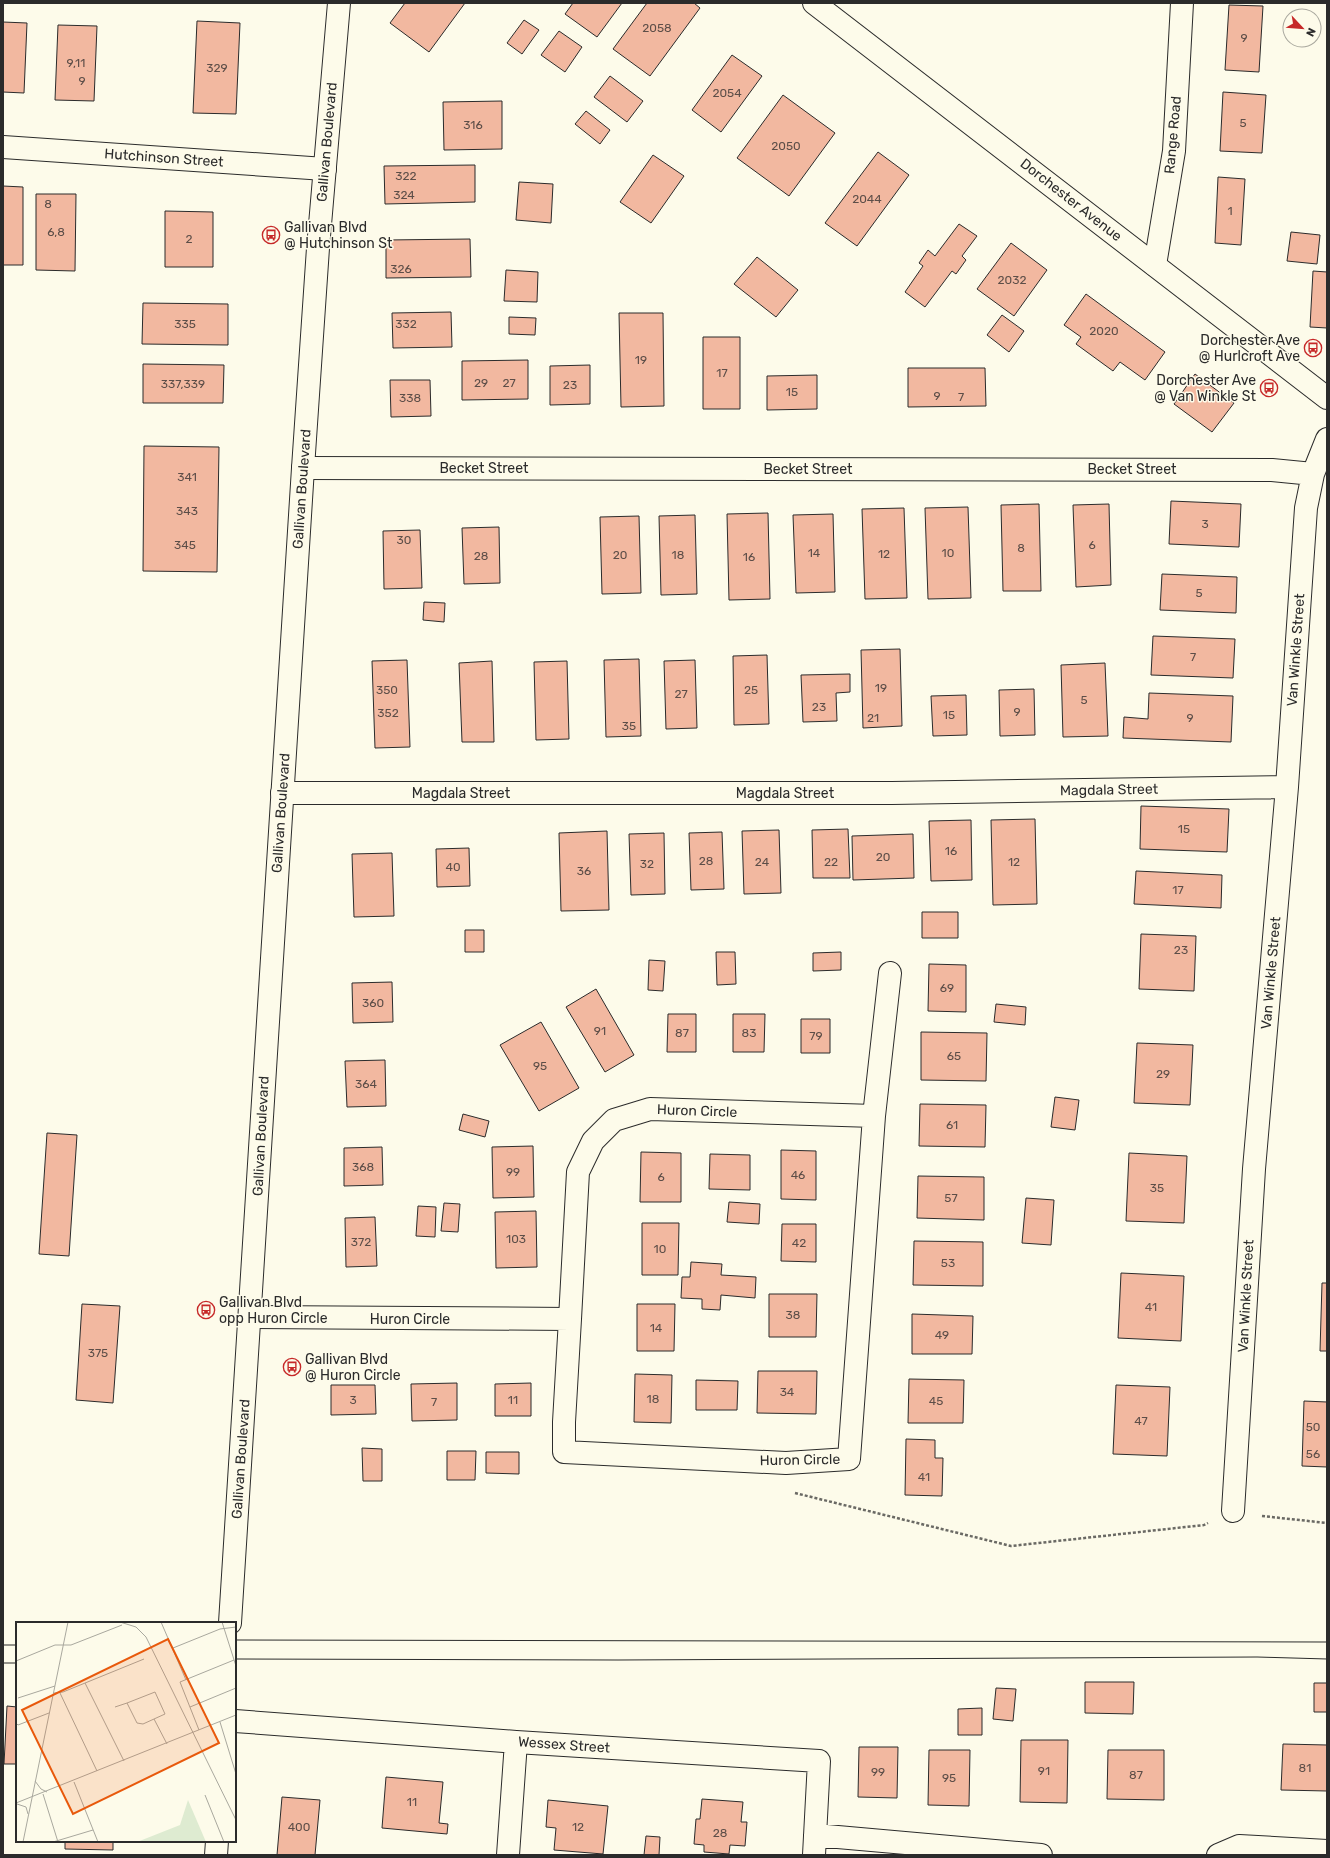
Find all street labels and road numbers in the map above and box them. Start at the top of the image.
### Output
street label: Gallivan Boulevard [313,81,341,203]
street label: Range Road [1161,95,1185,175]
street label: Hutchinson Street [104,145,225,171]
street label: Dorchester Avenue [1017,155,1125,245]
street label: Gallivan Boulevard [289,429,315,549]
street label: Becket Street [440,460,529,477]
street label: Becket Street [764,461,853,478]
street label: Becket Street [1088,461,1177,478]
street label: Van Winkle Street [1284,592,1308,707]
street label: Gallivan Boulevard [268,753,294,873]
street label: Magdala Street [1060,781,1159,799]
street label: Magdala Street [412,785,511,802]
street label: Magdala Street [736,785,835,802]
street label: Van Winkle Street [1258,915,1284,1030]
street label: Gallivan Boulevard [249,1076,273,1196]
street label: Huron Circle [657,1101,738,1121]
street label: Van Winkle Street [1235,1238,1257,1353]
street label: Huron Circle [370,1311,450,1328]
street label: Gallivan Boulevard [228,1399,254,1519]
street label: Huron Circle [760,1451,841,1469]
street label: Wessex Street [517,1733,611,1757]

